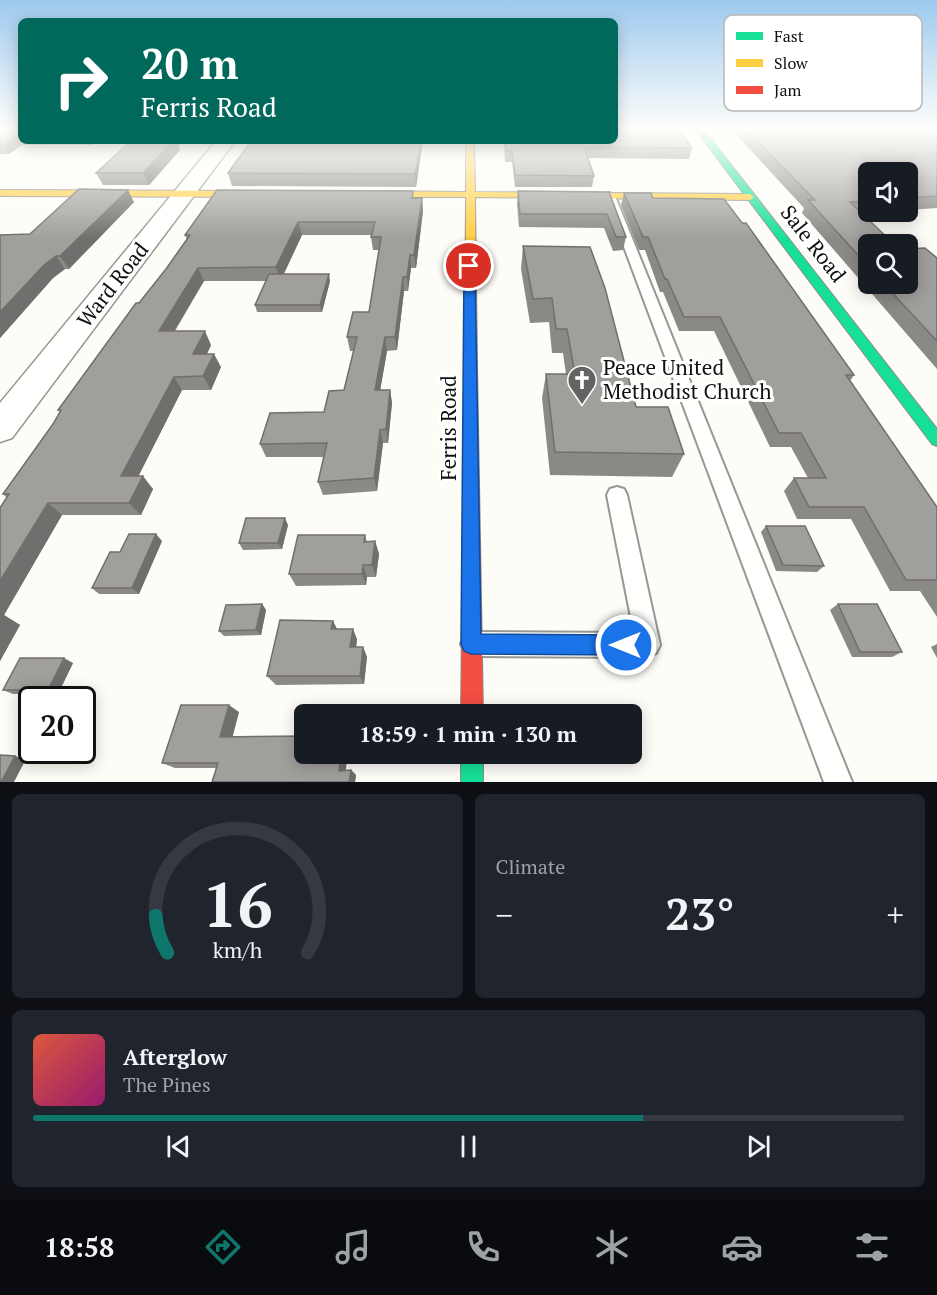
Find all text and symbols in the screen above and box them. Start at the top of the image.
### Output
legend [724,15,922,111]
text: Fast [774,25,804,47]
text: 20 m [141,35,239,91]
icon: right [42,42,120,120]
text: Slow [774,52,808,74]
text: Jam [774,79,802,101]
text: Ferris Road [141,89,277,125]
map controls [858,162,918,294]
button: sound [858,162,918,222]
street label: Sale Road [775,199,853,288]
button: search [858,234,918,294]
street label: Ward Road [70,236,154,333]
pin [443,240,494,291]
icon: arrive [452,249,485,282]
place label: Peace United Methodist Church [603,353,772,405]
church icon: Peace United Methodist Church [566,364,598,406]
street label: Ferris Road [434,375,462,481]
position arrow [594,613,658,677]
speed limit sign: 20 [18,686,96,764]
text: 18:59 · 1 min · 130 m [359,719,577,748]
text: Climate [496,853,565,880]
text: 16 [202,862,273,945]
text: 23° [665,883,734,943]
text: − [496,893,513,936]
text: + [886,893,904,936]
text: km/h [212,936,262,964]
text: Afterglow [123,1042,227,1071]
text: The Pines [123,1071,211,1098]
icon: previous [162,1130,195,1163]
icon: pause [452,1130,485,1163]
icon: next [742,1130,775,1163]
icon: directions [202,1226,244,1268]
icon: music [332,1226,374,1268]
icon: phone [462,1226,504,1268]
icon: climate [591,1226,633,1268]
icon: car [721,1226,763,1268]
icon: filters [851,1226,893,1268]
text: 18:58 [44,1229,114,1265]

